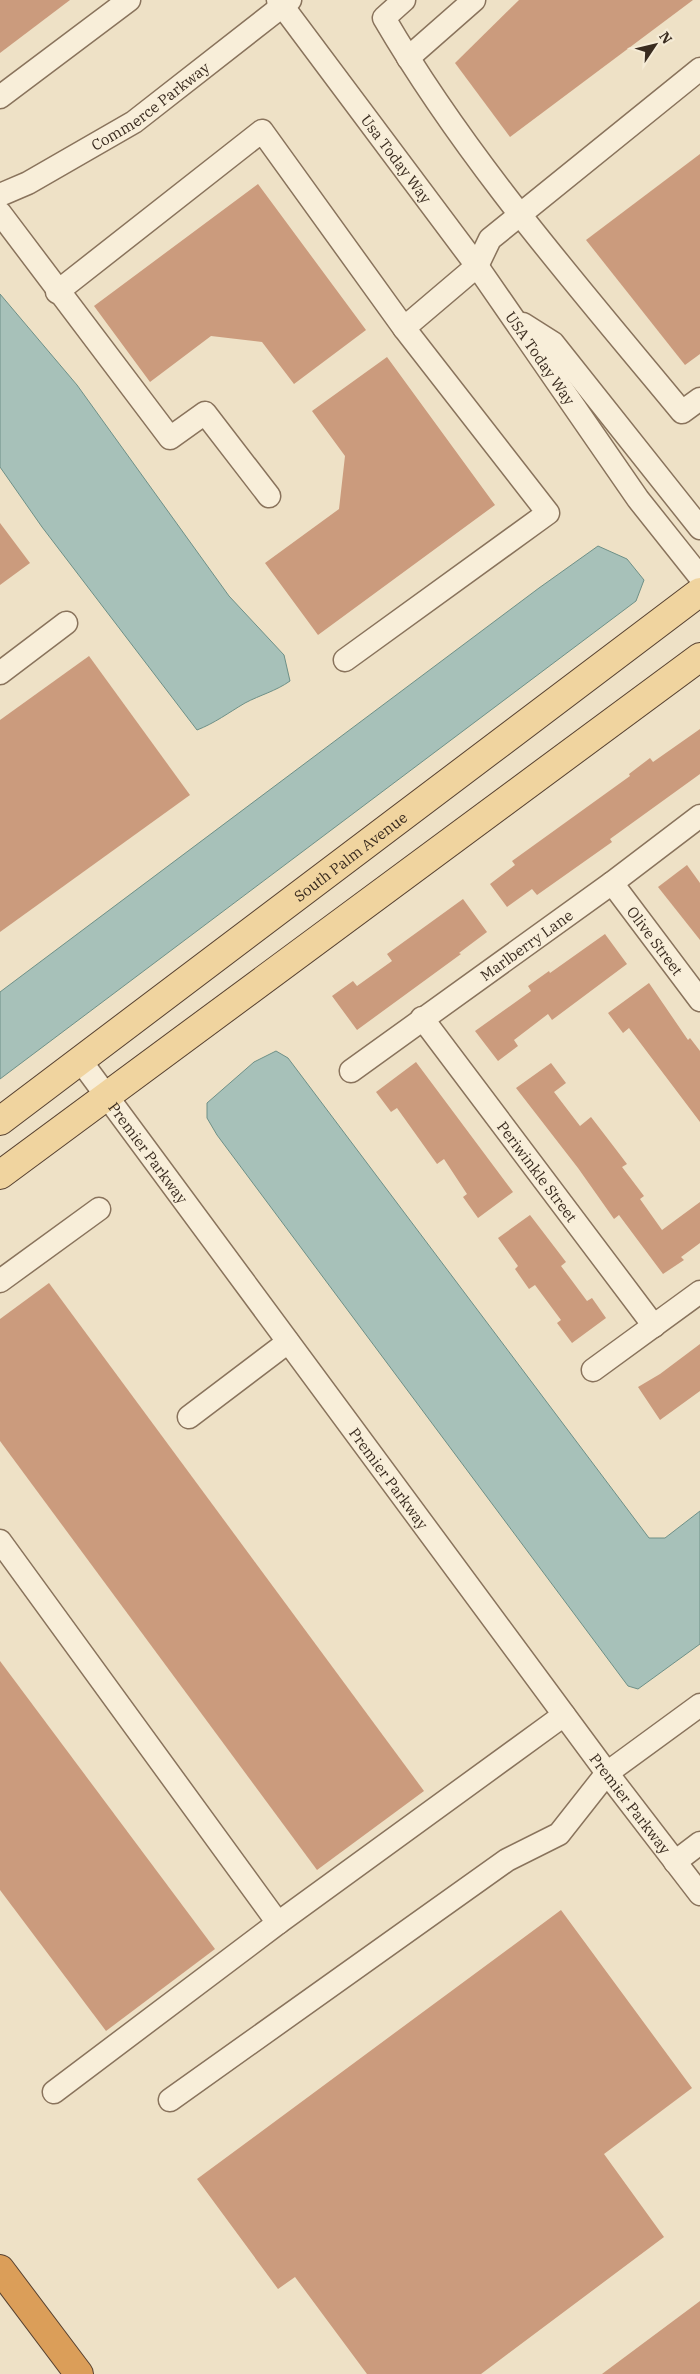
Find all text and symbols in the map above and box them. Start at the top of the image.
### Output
north arrow [630,20,680,70]
text: N [655,28,676,47]
street label: Commerce Parkway [87,57,213,154]
street label: Usa Today Way [357,110,436,207]
street label: USA Today Way [502,308,580,408]
street label: South Palm Avenue [290,807,411,905]
street label: Olive Street [623,902,687,979]
street label: Marlberry Lane [476,905,576,985]
street label: Premier Parkway [105,1098,192,1207]
street label: Periwinkle Street [493,1117,582,1226]
street label: Premier Parkway [345,1424,433,1533]
street label: Premier Parkway [586,1749,675,1857]

